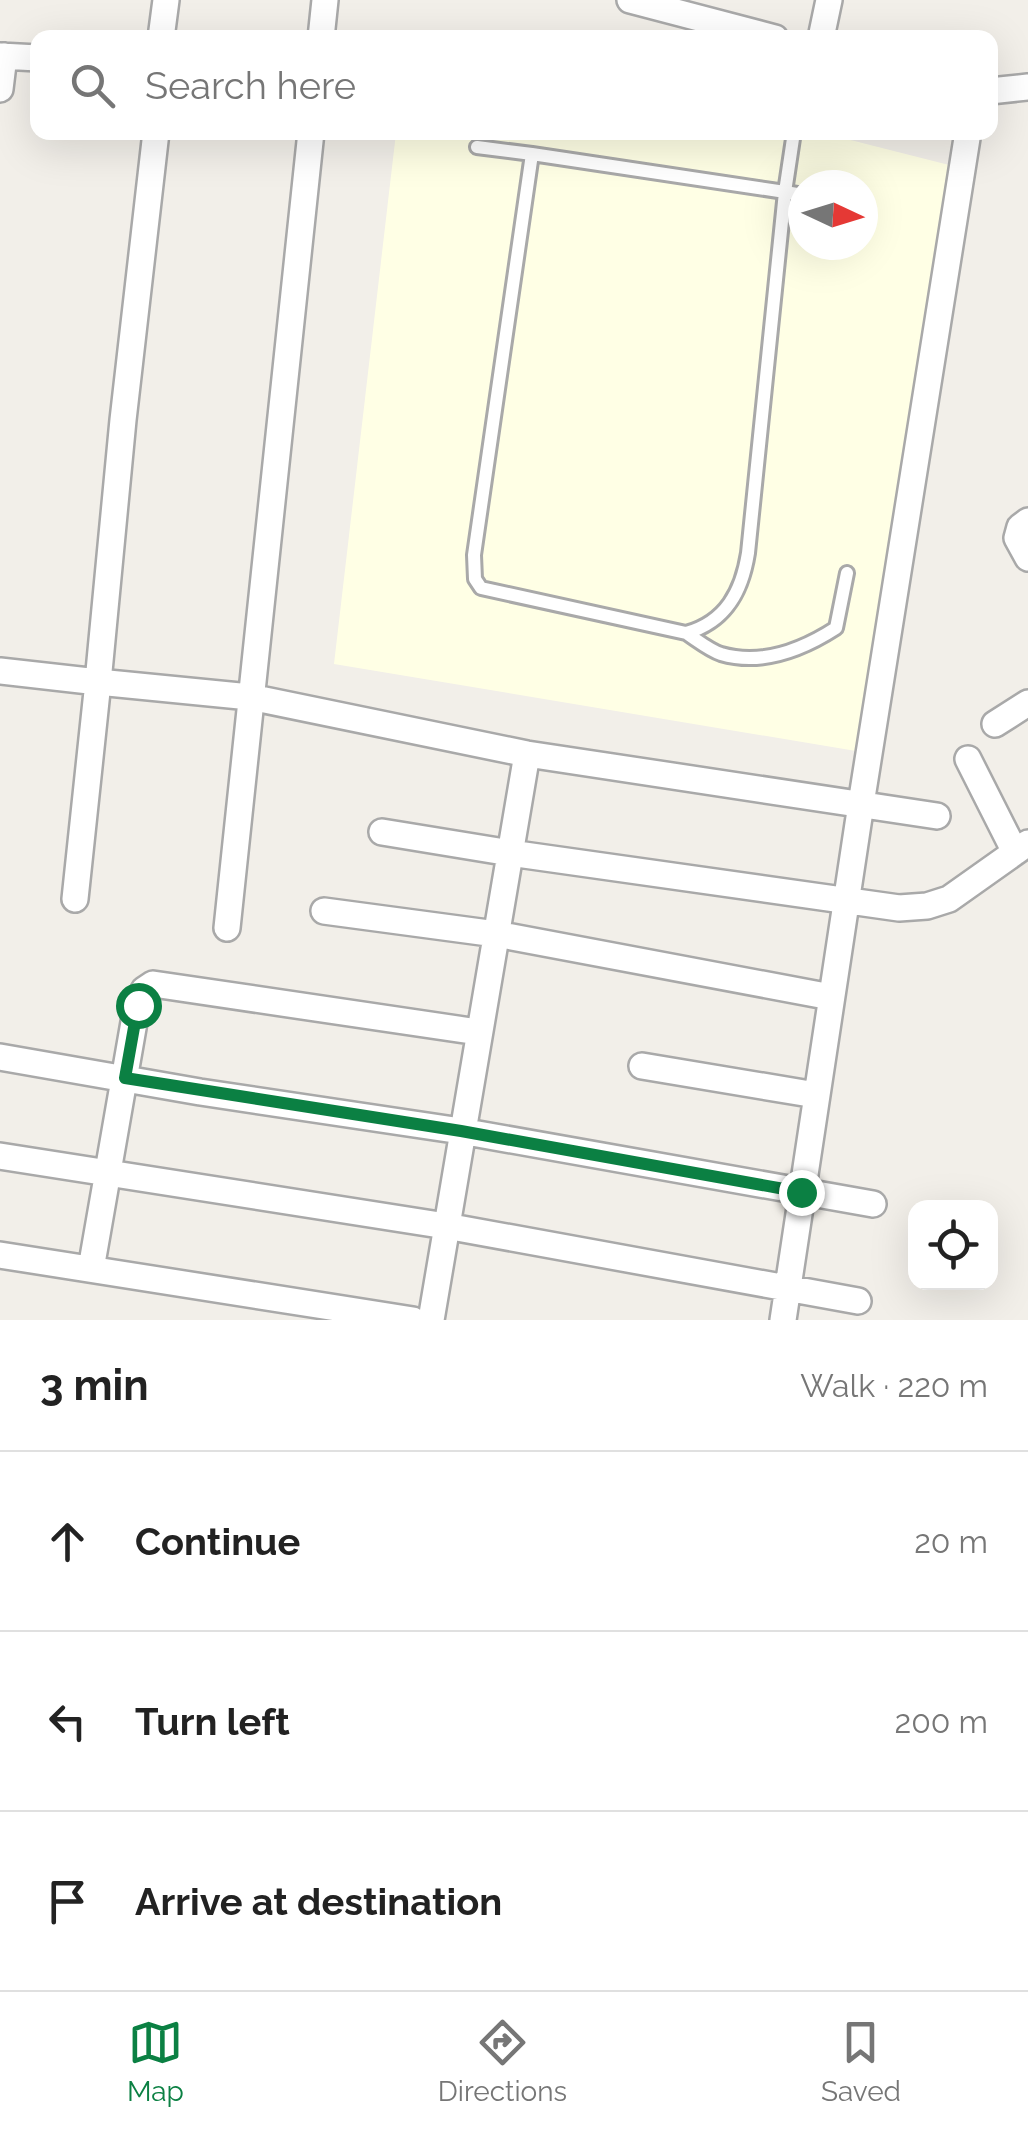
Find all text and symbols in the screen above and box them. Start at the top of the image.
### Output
search box [30,30,998,140]
icon: search [65,58,120,113]
text: Search here [145,63,356,108]
north arrow [788,170,878,260]
route start [116,983,162,1029]
route end [779,1170,825,1216]
map controls [908,1200,998,1290]
button: locate [908,1200,998,1290]
text: 3 min [40,1361,149,1410]
text: Walk · 220 m [800,1367,988,1404]
icon: ahead [40,1514,95,1569]
text: Continue [135,1519,300,1564]
text: 20 m [914,1523,988,1560]
icon: left [40,1694,95,1749]
text: Turn left [135,1699,290,1744]
text: 200 m [895,1703,988,1740]
icon: arrive [40,1874,95,1929]
text: Arrive at destination [135,1879,502,1924]
tab: Map [127,2015,184,2108]
tab: Directions [438,2015,567,2108]
tab: Saved [821,2015,901,2108]

